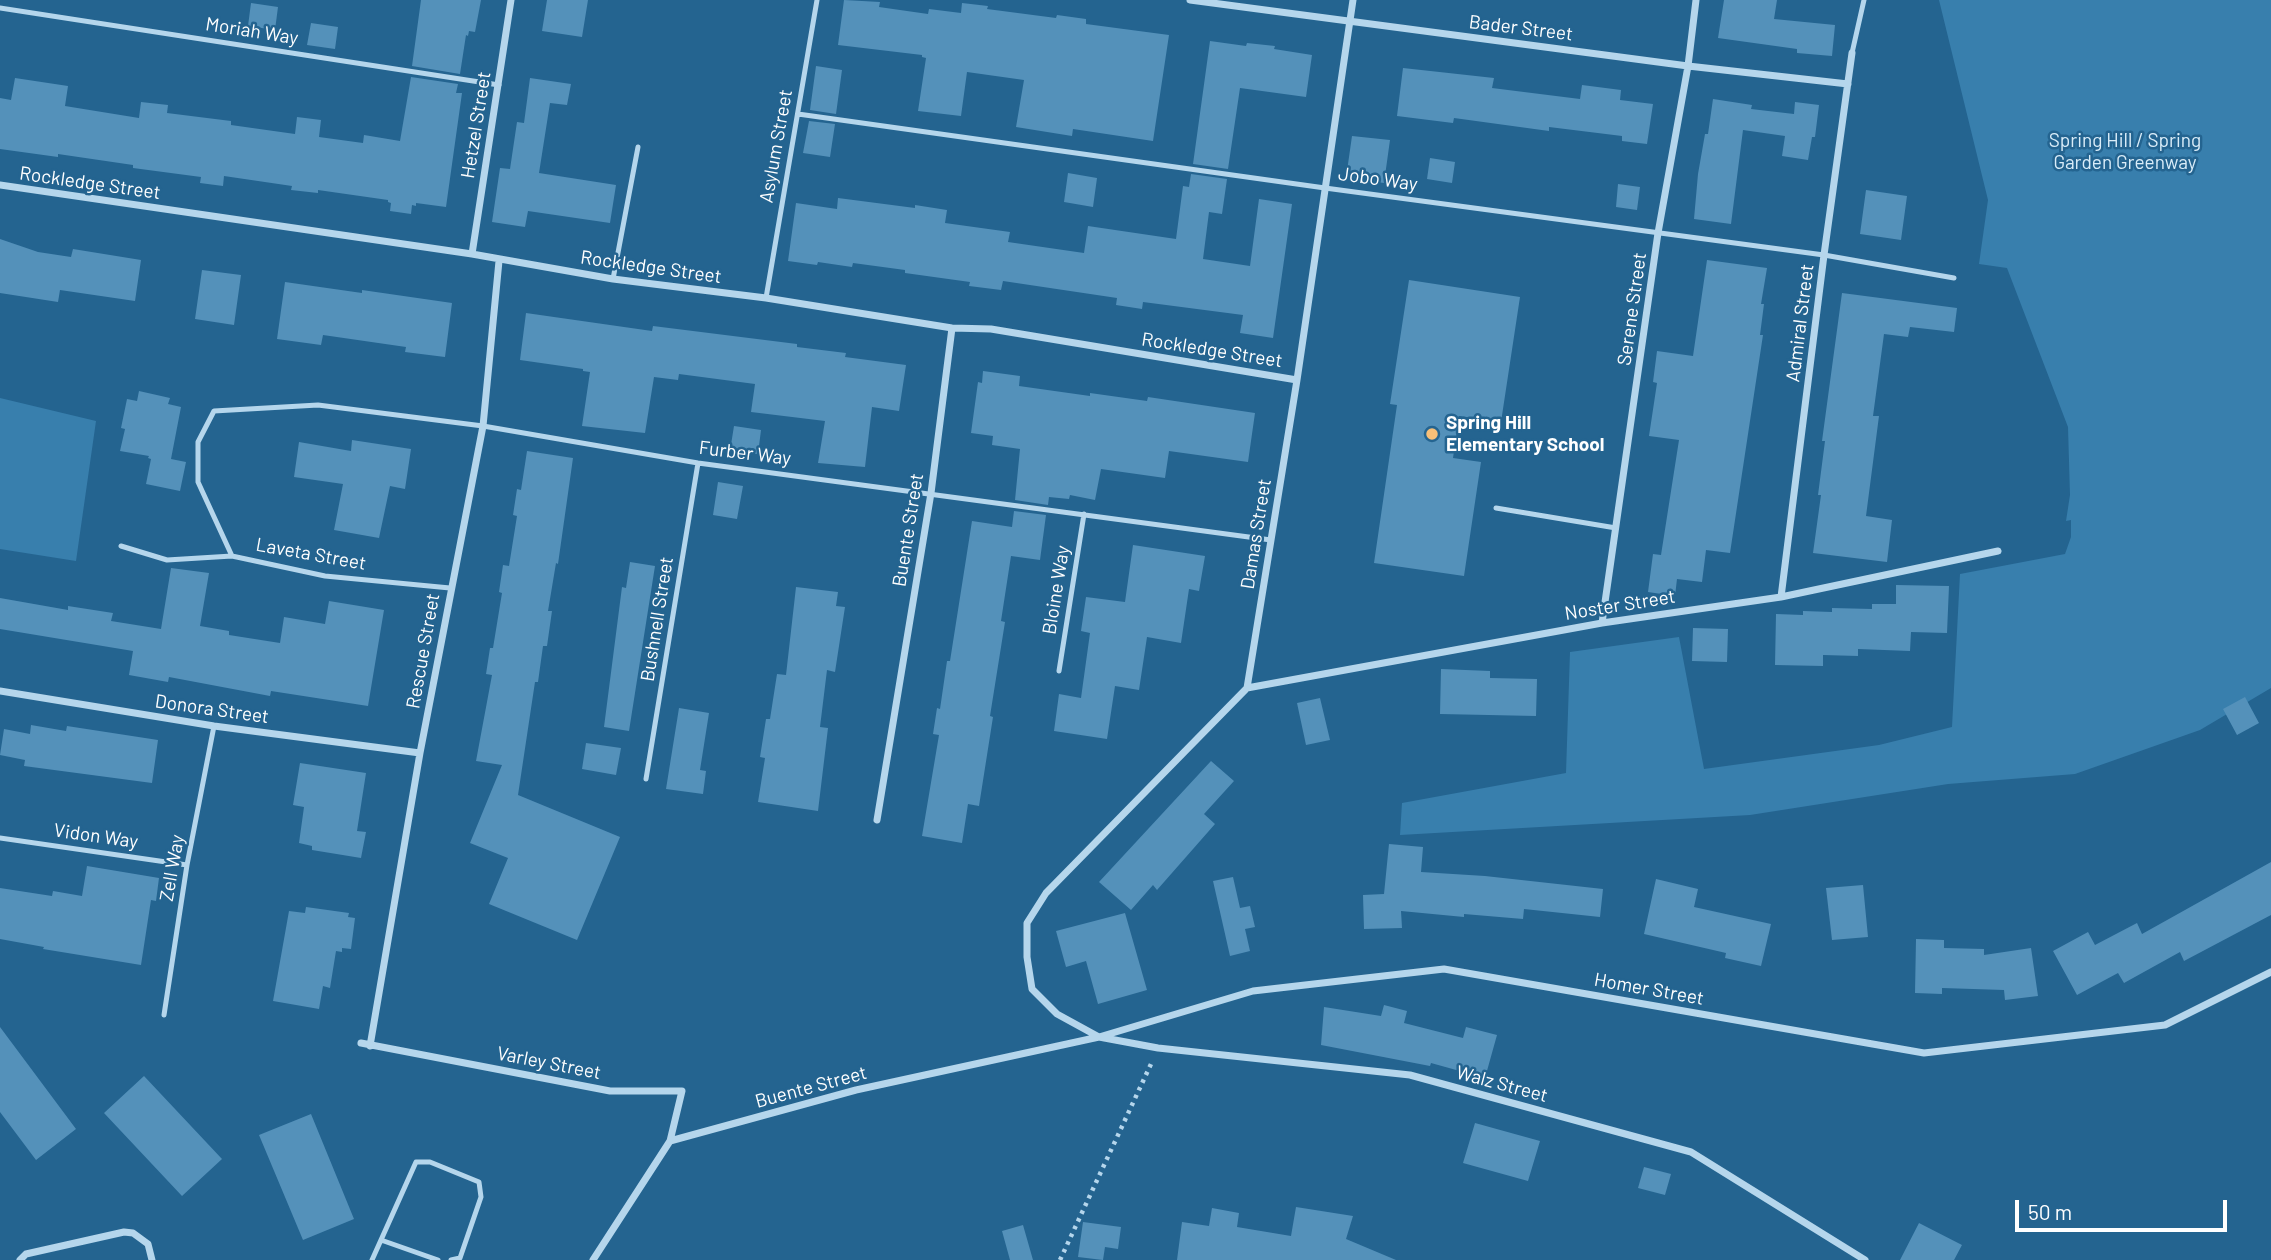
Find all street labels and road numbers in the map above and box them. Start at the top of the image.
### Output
street label: Bader Street [1468,10,1574,46]
street label: Moriah Way [204,12,300,50]
street label: Hetzel Street [456,70,496,180]
street label: Asylum Street [755,87,797,205]
street label: Rockledge Street [18,162,162,204]
street label: Jobo Way [1337,162,1419,196]
street label: Rockledge Street [579,246,723,288]
street label: Serene Street [1613,251,1651,367]
street label: Admiral Street [1781,263,1819,383]
street label: Rockledge Street [1140,328,1284,372]
street label: Furber Way [698,436,792,470]
street label: Buente Street [888,472,928,588]
street label: Damas Street [1236,477,1276,591]
street label: Laveta Street [254,533,368,575]
street label: Bloine Way [1038,544,1074,636]
street label: Bushnell Street [636,555,678,683]
street label: Noster Street [1563,585,1677,625]
street label: Rescue Street [402,592,444,710]
street label: Donora Street [154,690,270,728]
street label: Vidon Way [52,819,140,853]
street label: Zell Way [155,833,189,903]
street label: Homer Street [1592,968,1706,1010]
street label: Varley Street [495,1042,603,1084]
street label: Buente Street [753,1061,869,1113]
street label: Walz Street [1454,1061,1550,1107]

